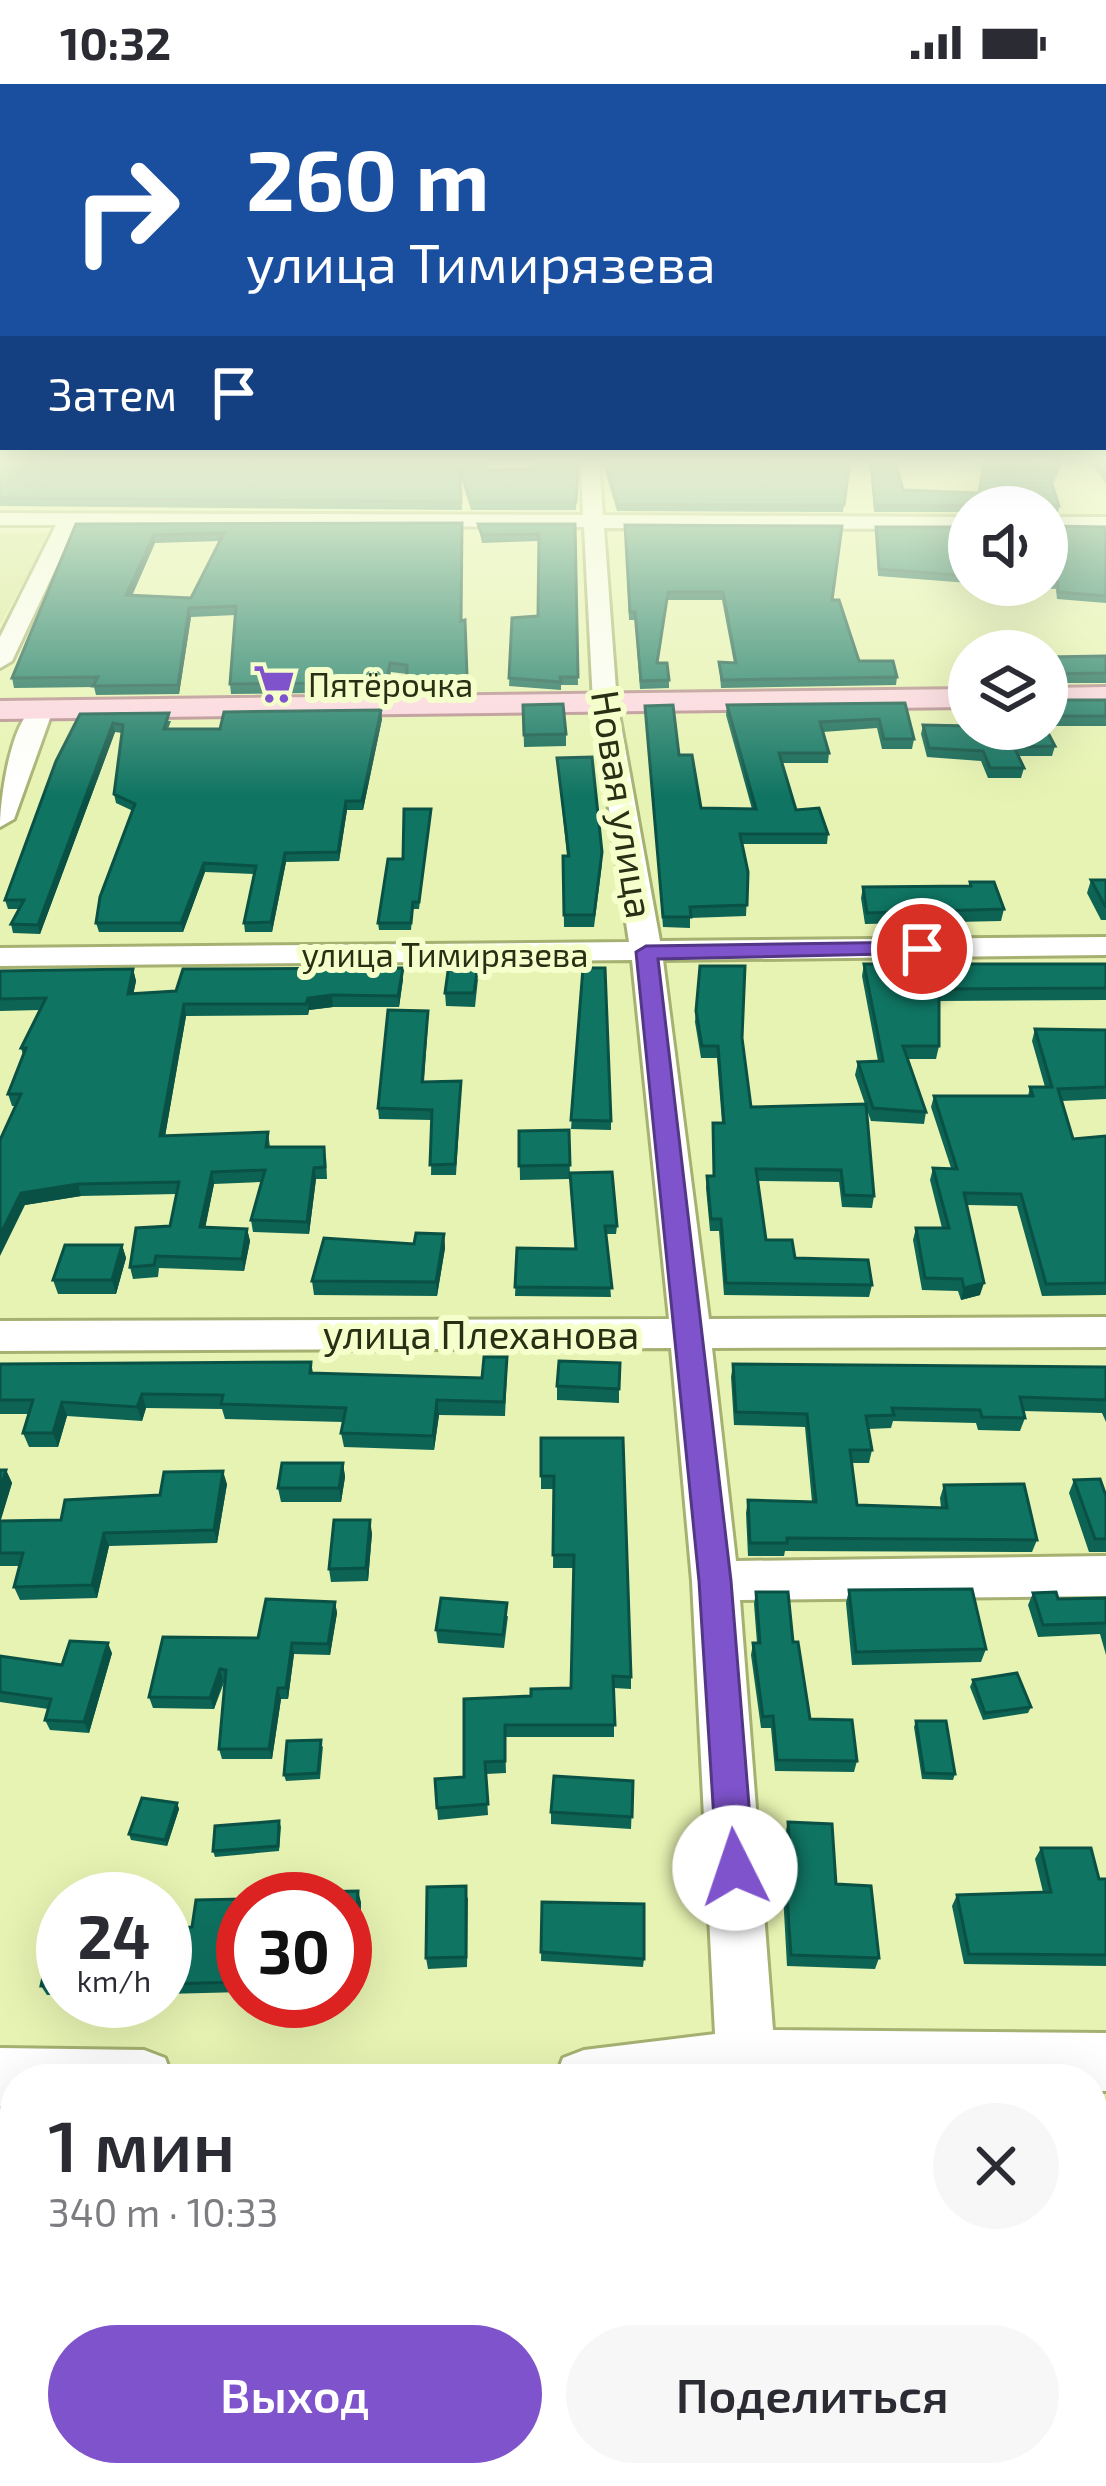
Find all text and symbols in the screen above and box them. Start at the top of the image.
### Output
text: 10:32 [60,15,171,69]
text: 260 m [246,127,490,228]
icon: right [48,132,204,288]
text: улица Тимирязева [246,229,716,294]
icon: arrive [201,360,267,426]
text: Затем [48,366,177,420]
map controls [948,486,1068,750]
button: sound [948,486,1068,606]
button: layers [948,630,1068,750]
supermarket icon: Пятёрочка [251,661,297,707]
place label: Пятёрочка [308,664,473,704]
street label: Новая улица [582,687,665,922]
pin [871,898,973,1000]
icon: arrive [889,916,955,982]
street label: улица Тимирязева [301,934,589,975]
street label: улица Плеханова [323,1310,639,1358]
position arrow [672,1805,798,1931]
speed limit sign: 30 [216,1872,372,2028]
text: 24 [77,1899,151,1971]
text: km/h [77,1962,151,1998]
text: 1 мин [48,2100,235,2186]
button: close [933,2103,1059,2229]
text: 340 m · 10:33 [48,2188,278,2235]
button: Выход [48,2325,542,2463]
button: Поделиться [566,2325,1059,2463]

